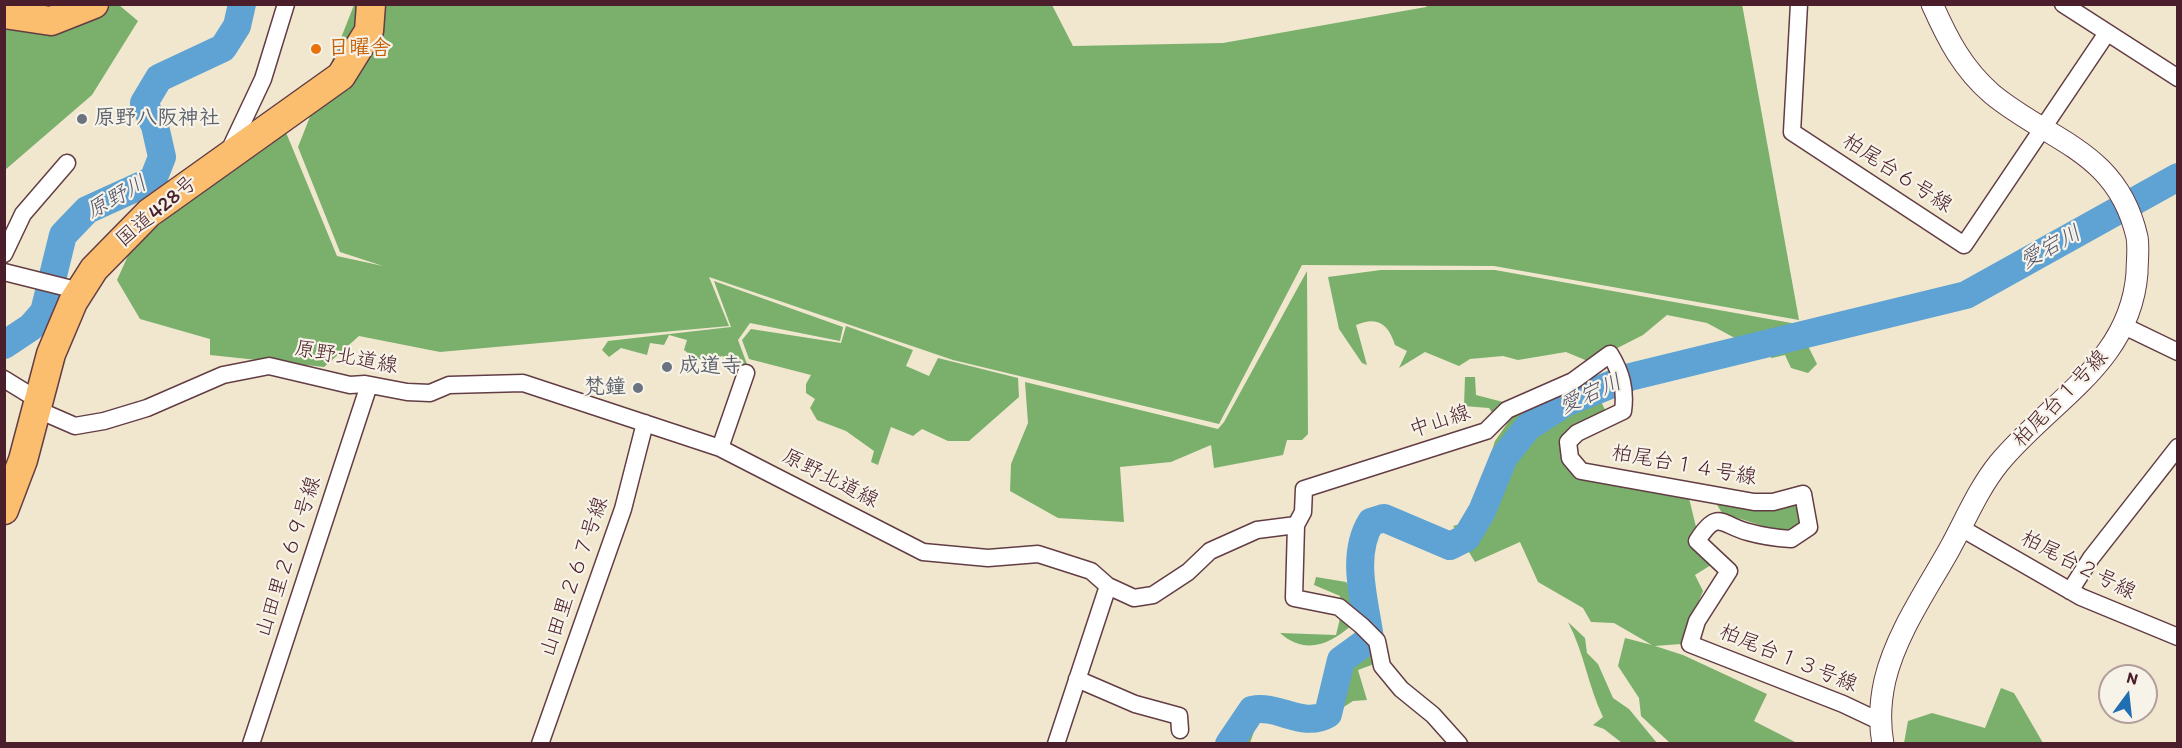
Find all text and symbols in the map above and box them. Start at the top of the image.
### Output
place label: 日曜舎 [328,36,391,62]
marker: 日曜舎 [309,42,323,56]
place label: 原野八阪神社 [94,106,220,132]
marker: 原野八阪神社 [75,112,89,126]
street label: 柏尾台６号線 [1837,129,1957,219]
water label: 原野川 [82,170,152,226]
street label: 国道428号 [111,171,203,253]
water label: 愛宕川 [2016,220,2086,276]
street label: 原野北道線 [292,336,400,380]
street label: 柏尾台１号線 [2008,345,2114,453]
place label: 成道寺 [679,354,742,380]
marker: 成道寺 [660,360,674,374]
water label: 愛宕川 [1555,370,1627,420]
place label: 梵鐘 [584,375,626,401]
marker: 梵鐘 [631,381,645,395]
street label: 中山線 [1406,400,1474,444]
street label: 柏尾台１４号線 [1609,441,1759,491]
street label: 原野北道線 [778,444,882,514]
street label: 山田里２６９号線 [251,473,327,641]
street label: 山田里２６７号線 [536,493,614,661]
street label: 柏尾台２号線 [2016,526,2140,606]
street label: 柏尾台１３号線 [1715,620,1861,698]
north arrow [2098,664,2158,724]
text: N [2125,667,2140,689]

